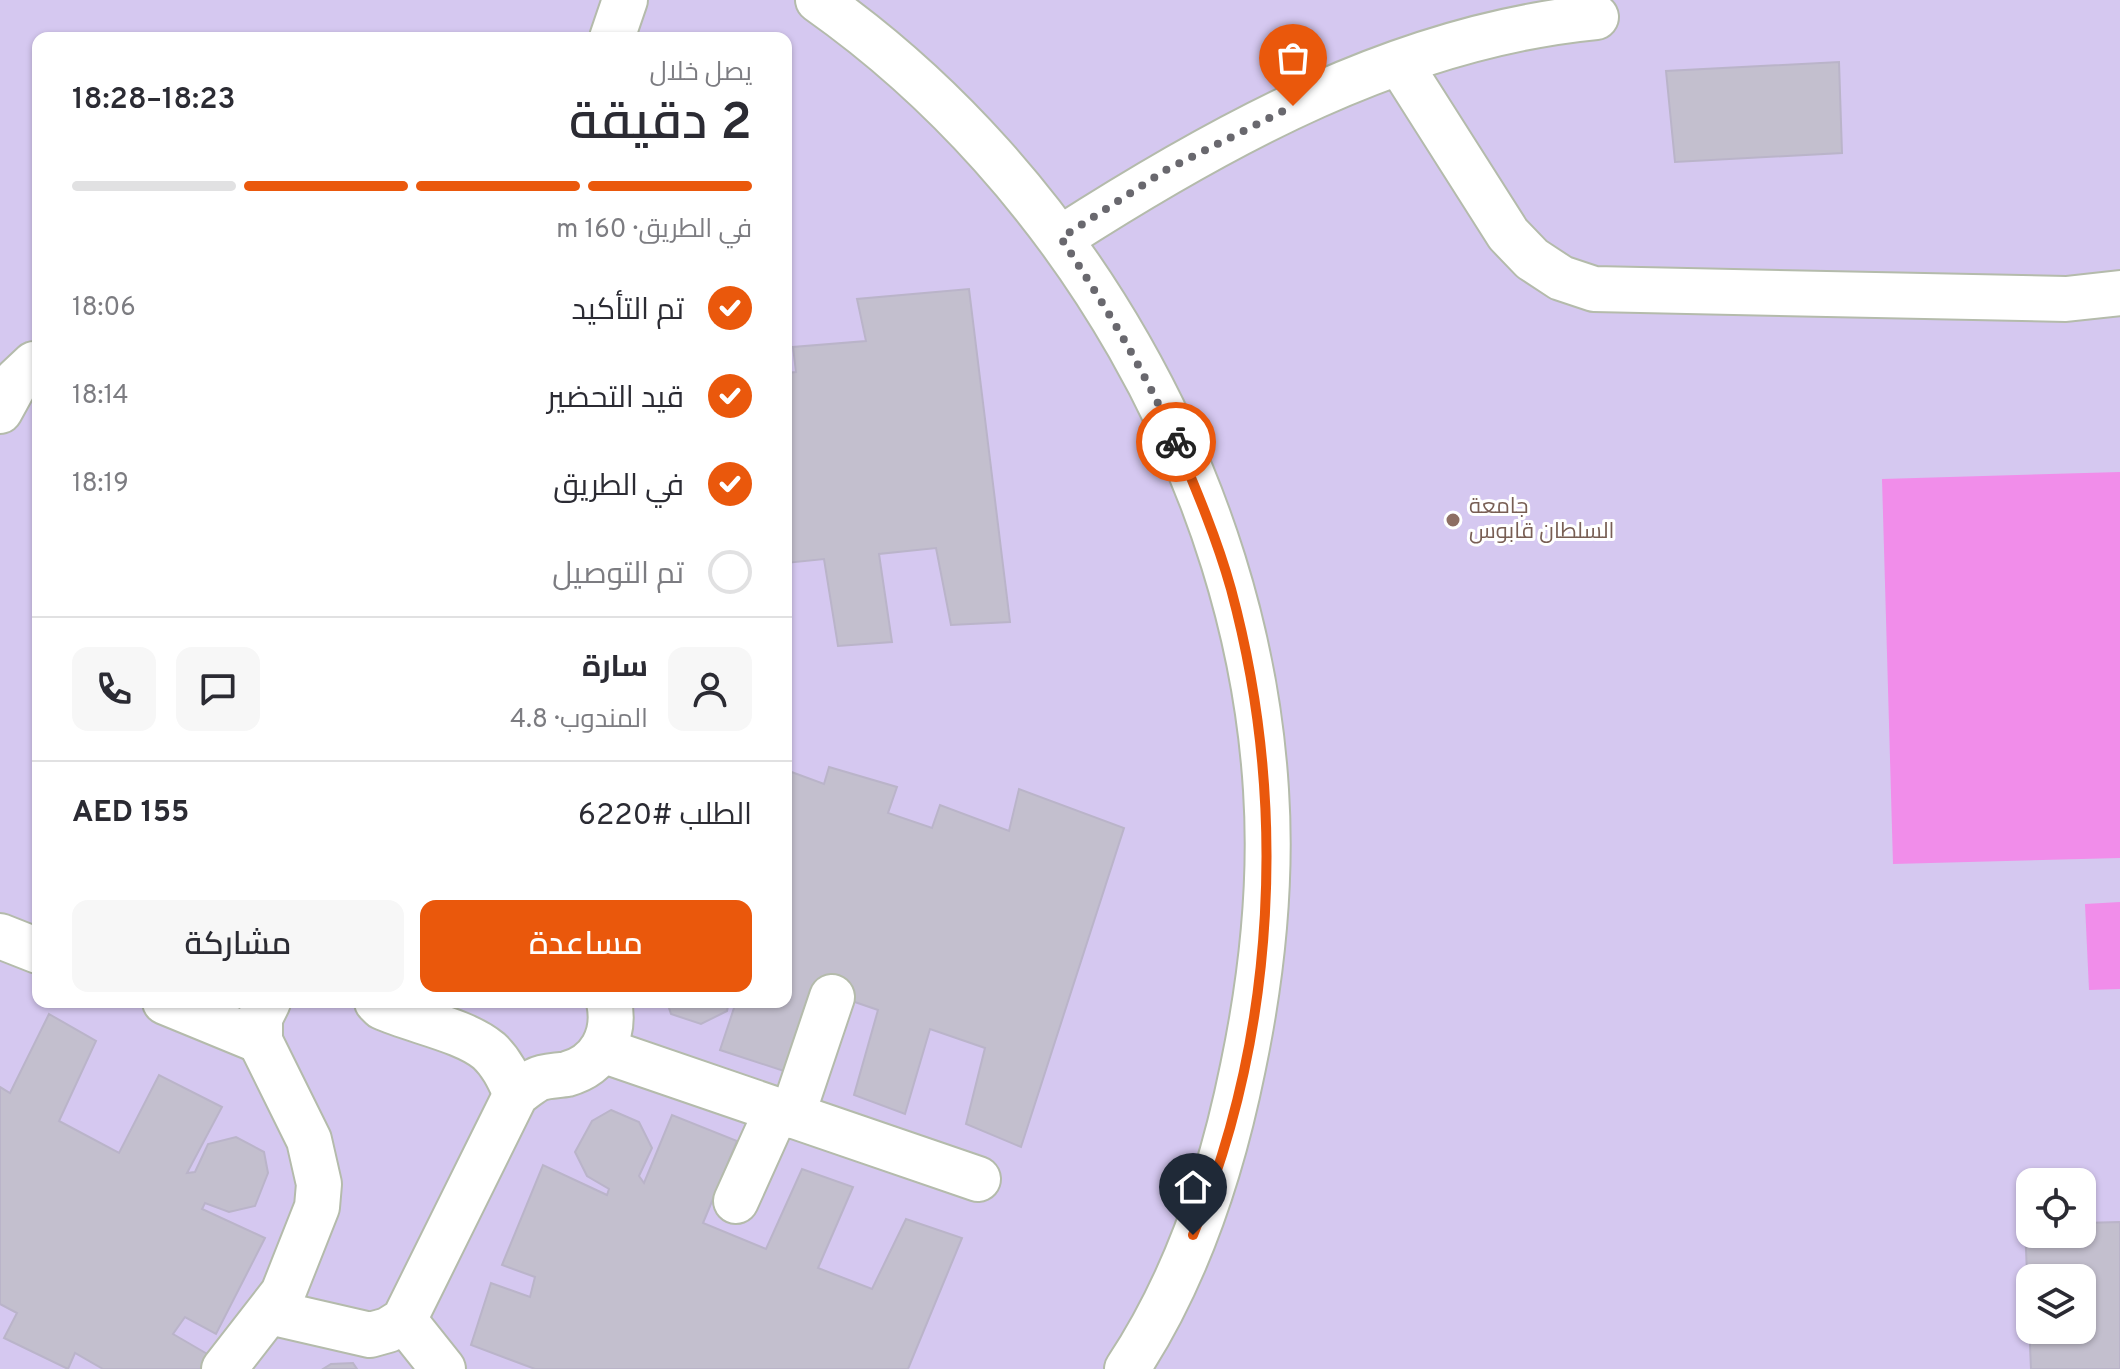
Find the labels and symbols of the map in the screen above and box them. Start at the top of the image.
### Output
pin [1259,24,1327,106]
courier [1136,402,1216,482]
place label: جامعة السلطان قابوس [1469,494,1615,546]
marker: جامعة السلطان قابوس [1444,511,1462,529]
pin [1159,1153,1227,1235]

